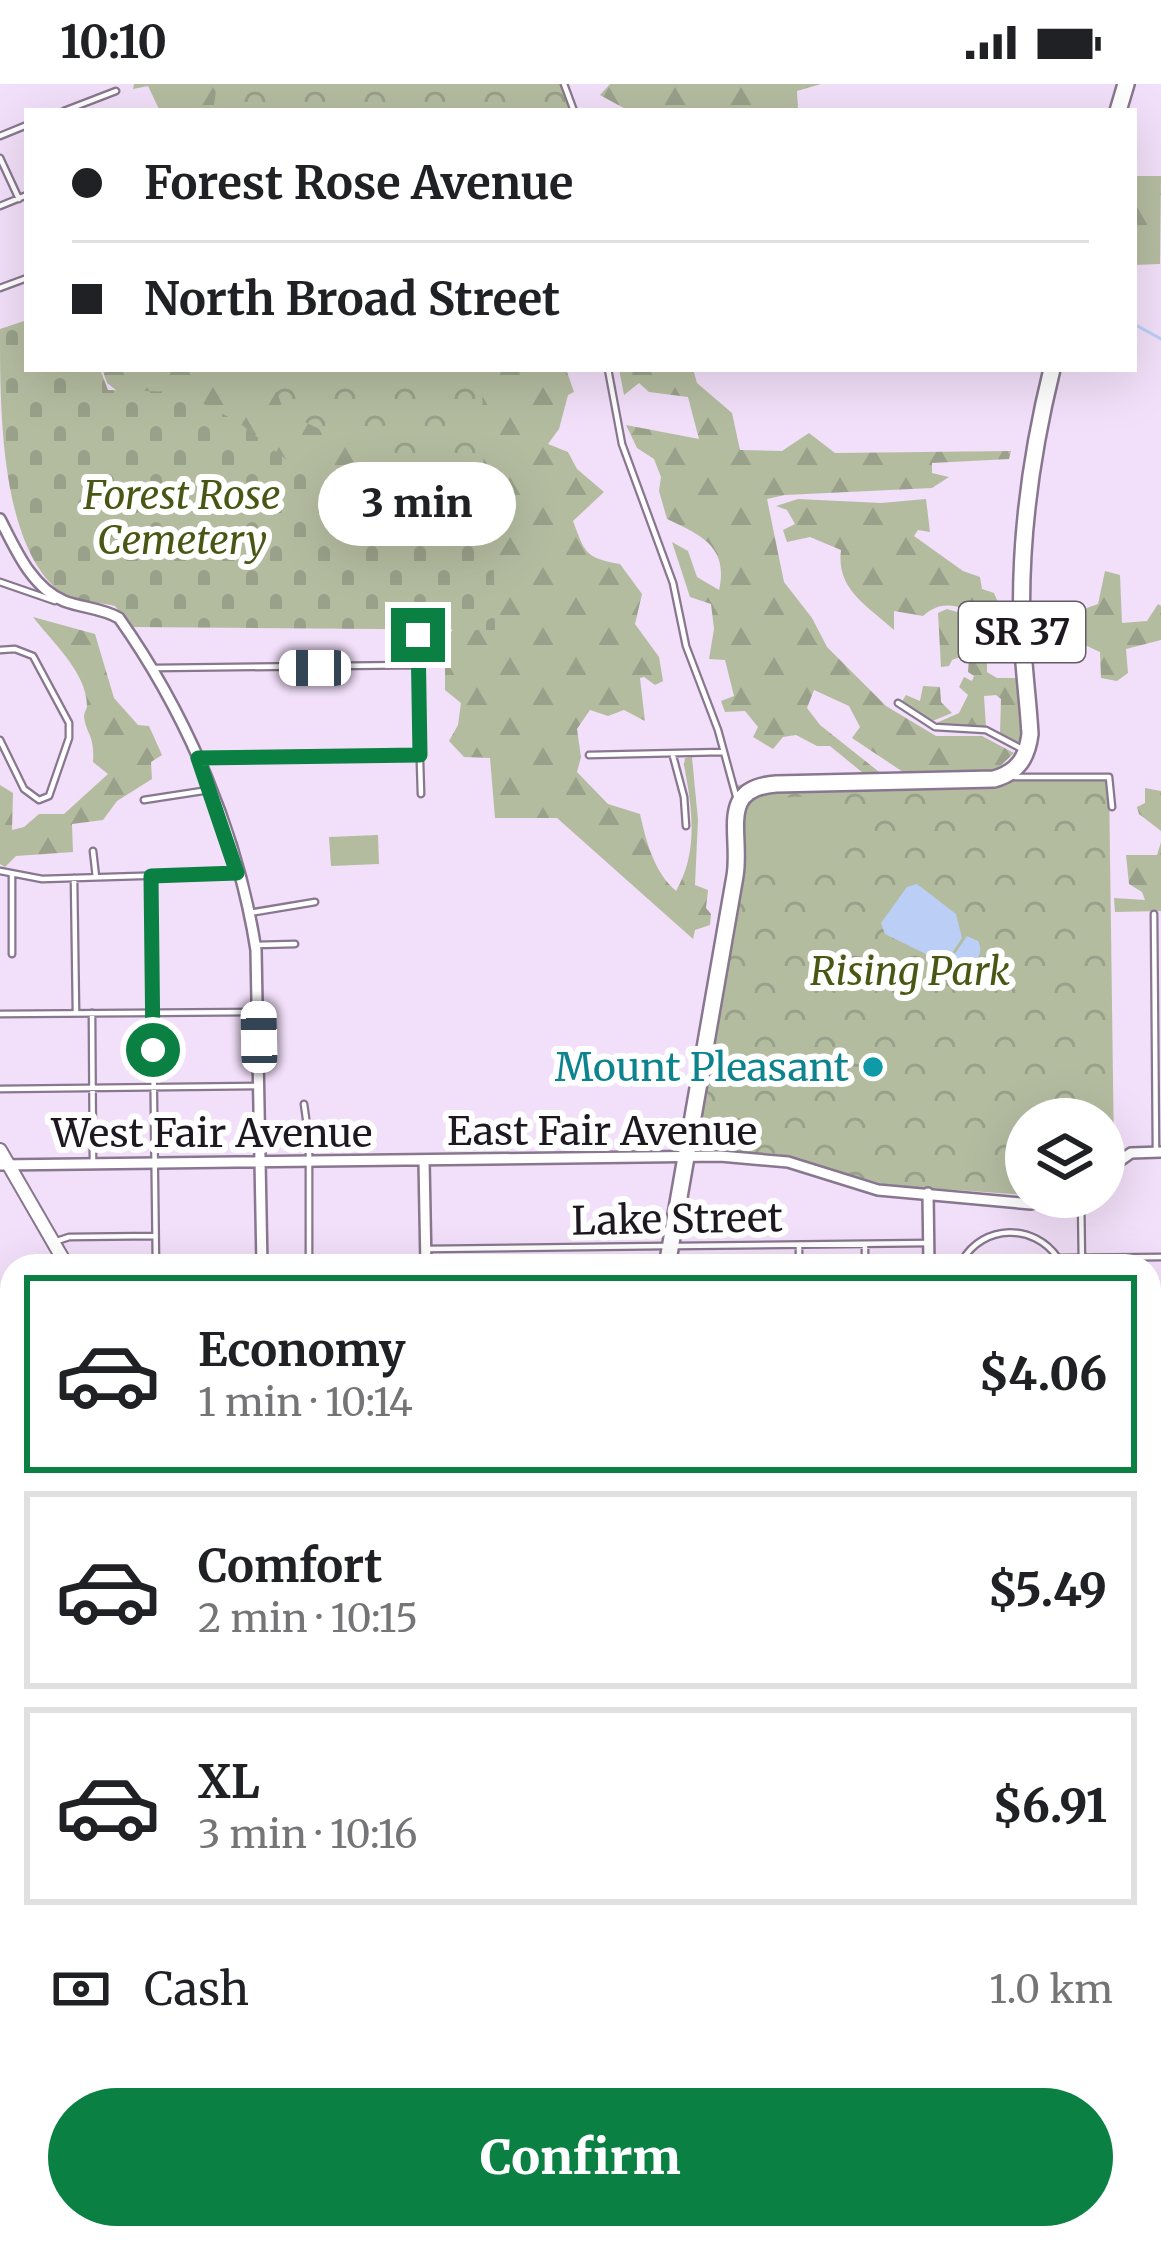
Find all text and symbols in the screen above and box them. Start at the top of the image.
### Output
text: 10:10 [60,14,167,70]
text: Forest Rose Avenue [144,155,573,211]
text: North Broad Street [144,271,560,327]
callout: 3 min [319,461,517,545]
park label: Forest Rose Cemetery [82,471,281,565]
text: 3 min [361,479,473,528]
road number: SR 37 [959,602,1085,662]
route end [391,608,445,662]
car [279,650,351,686]
park label: Rising Park [810,947,1010,996]
car [240,1001,278,1073]
route start [126,1023,180,1077]
place label: Mount Pleasant [555,1043,849,1092]
marker: Mount Pleasant [860,1054,886,1080]
map controls [1005,1098,1125,1218]
button: layers [1005,1098,1125,1218]
street label: East Fair Avenue [447,1107,757,1156]
street label: West Fair Avenue [51,1109,372,1158]
street label: Lake Street [571,1193,783,1246]
icon: car [54,1320,162,1428]
text: Economy [198,1322,406,1378]
text: $4.06 [979,1346,1107,1402]
text: 1 min · 10:14 [198,1378,413,1427]
icon: car [54,1536,162,1644]
text: Comfort [198,1538,382,1594]
text: $5.49 [988,1562,1107,1618]
text: 2 min · 10:15 [198,1594,418,1643]
icon: car [54,1752,162,1860]
text: XL [198,1754,260,1810]
text: $6.91 [993,1778,1107,1834]
text: 3 min · 10:16 [198,1810,418,1859]
icon: cash [48,1956,114,2022]
text: Cash [144,1961,249,2017]
text: 1.0 km [989,1965,1113,2014]
button: Confirm [48,2088,1113,2226]

